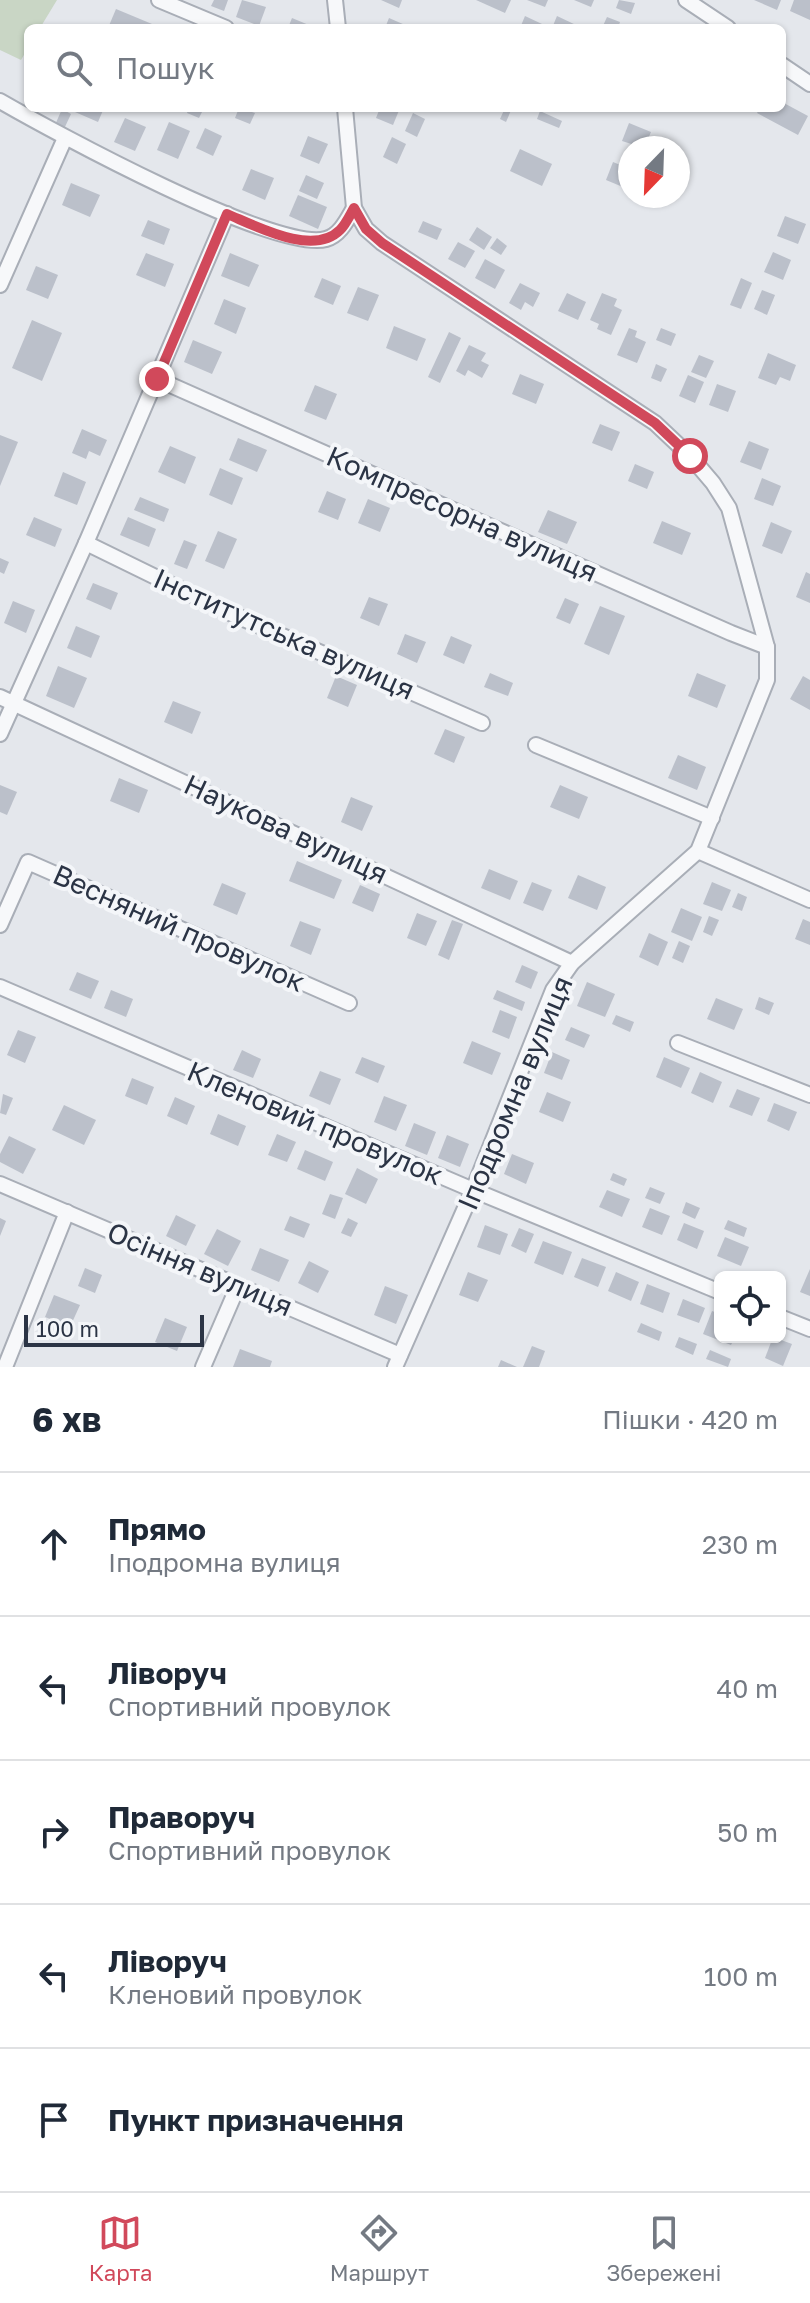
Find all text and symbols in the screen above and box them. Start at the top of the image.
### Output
search box [24,24,786,112]
icon: search [52,46,96,90]
text: Пошук [116,50,215,86]
north arrow [618,136,690,208]
route end [139,361,175,397]
route start [672,438,708,474]
street label: Компресорна вулиця [322,439,603,588]
street label: Інститутська вулиця [149,561,420,706]
street label: Наукова вулиця [179,767,393,890]
street label: Весняний провулок [48,857,310,998]
street label: Іподромна вулиця [450,971,579,1215]
street label: Кленовий провулок [183,1054,448,1191]
street label: Осіння вулиця [103,1215,298,1322]
map controls [714,1271,786,1343]
button: locate [714,1271,786,1343]
scale bar [24,1311,204,1347]
text: 100 m [36,1315,99,1342]
text: 6 хв [32,1399,102,1439]
text: Пішки · 420 m [602,1404,778,1435]
text: Прямо [108,1511,206,1547]
icon: ahead [32,1522,76,1566]
text: 230 m [702,1529,778,1560]
text: Іподромна вулиця [108,1547,341,1578]
text: Ліворуч [108,1655,227,1691]
icon: left [32,1666,76,1710]
text: 40 m [717,1673,778,1704]
text: Спортивний провулок [108,1691,391,1722]
text: Праворуч [108,1799,255,1835]
icon: right [32,1810,76,1854]
text: 50 m [717,1817,778,1848]
text: Спортивний провулок [108,1835,391,1866]
text: Ліворуч [108,1943,227,1979]
icon: left [32,1954,76,1998]
text: 100 m [704,1961,778,1992]
text: Кленовий провулок [108,1979,363,2010]
icon: arrive [32,2098,76,2142]
text: Пункт призначення [108,2102,404,2138]
tab: Карта [89,2211,152,2286]
tab: Маршрут [330,2211,429,2286]
tab: Збережені [606,2211,721,2286]

